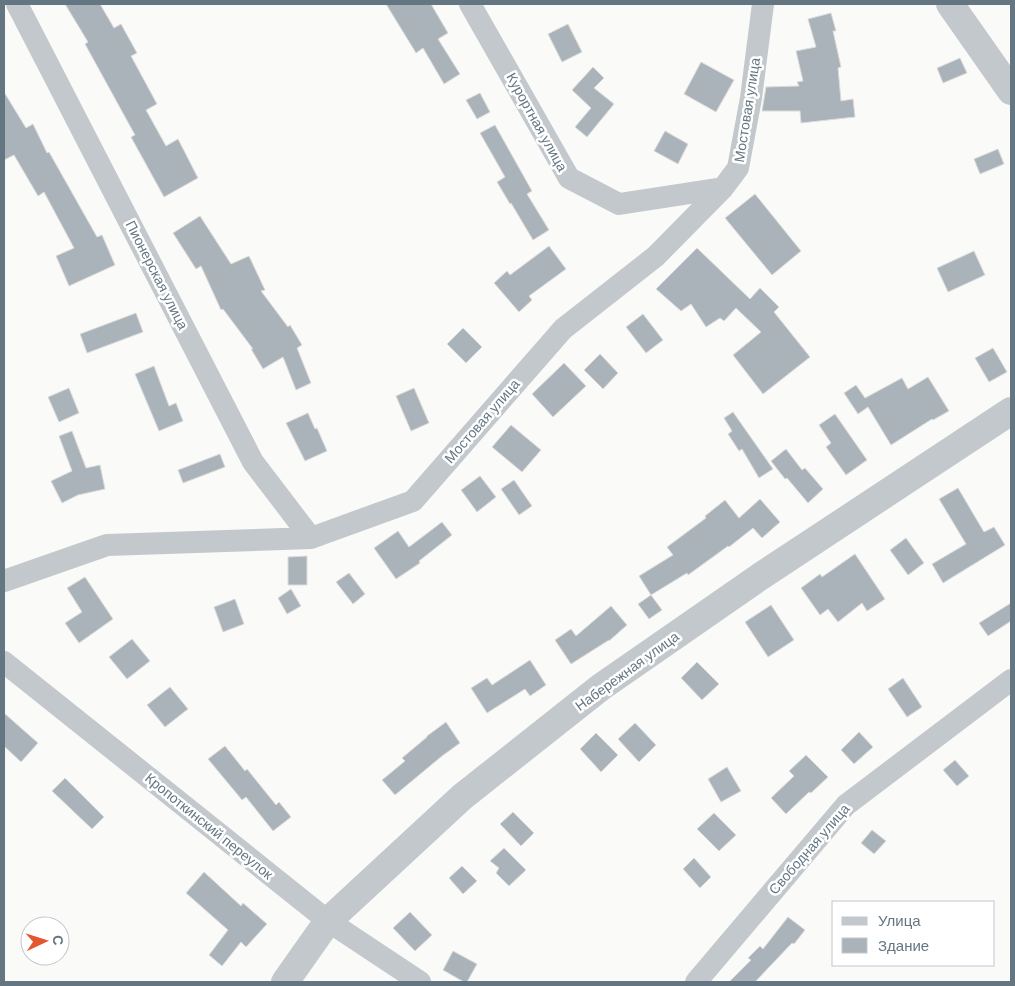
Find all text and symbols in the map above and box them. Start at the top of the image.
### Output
street label: Мостовая улица [731,56,763,163]
street label: Курортная улица [503,70,571,174]
street label: Пионерская улица [123,218,191,332]
street label: Мостовая улица [441,376,523,466]
street label: Набережная улица [572,628,682,714]
street label: Кропоткинский переулок [142,770,277,883]
street label: Свободная улица [765,800,853,897]
legend [832,901,995,966]
text: Улица [878,912,921,929]
north arrow [20,916,70,966]
text: С [50,934,66,946]
text: Здание [878,937,929,954]

